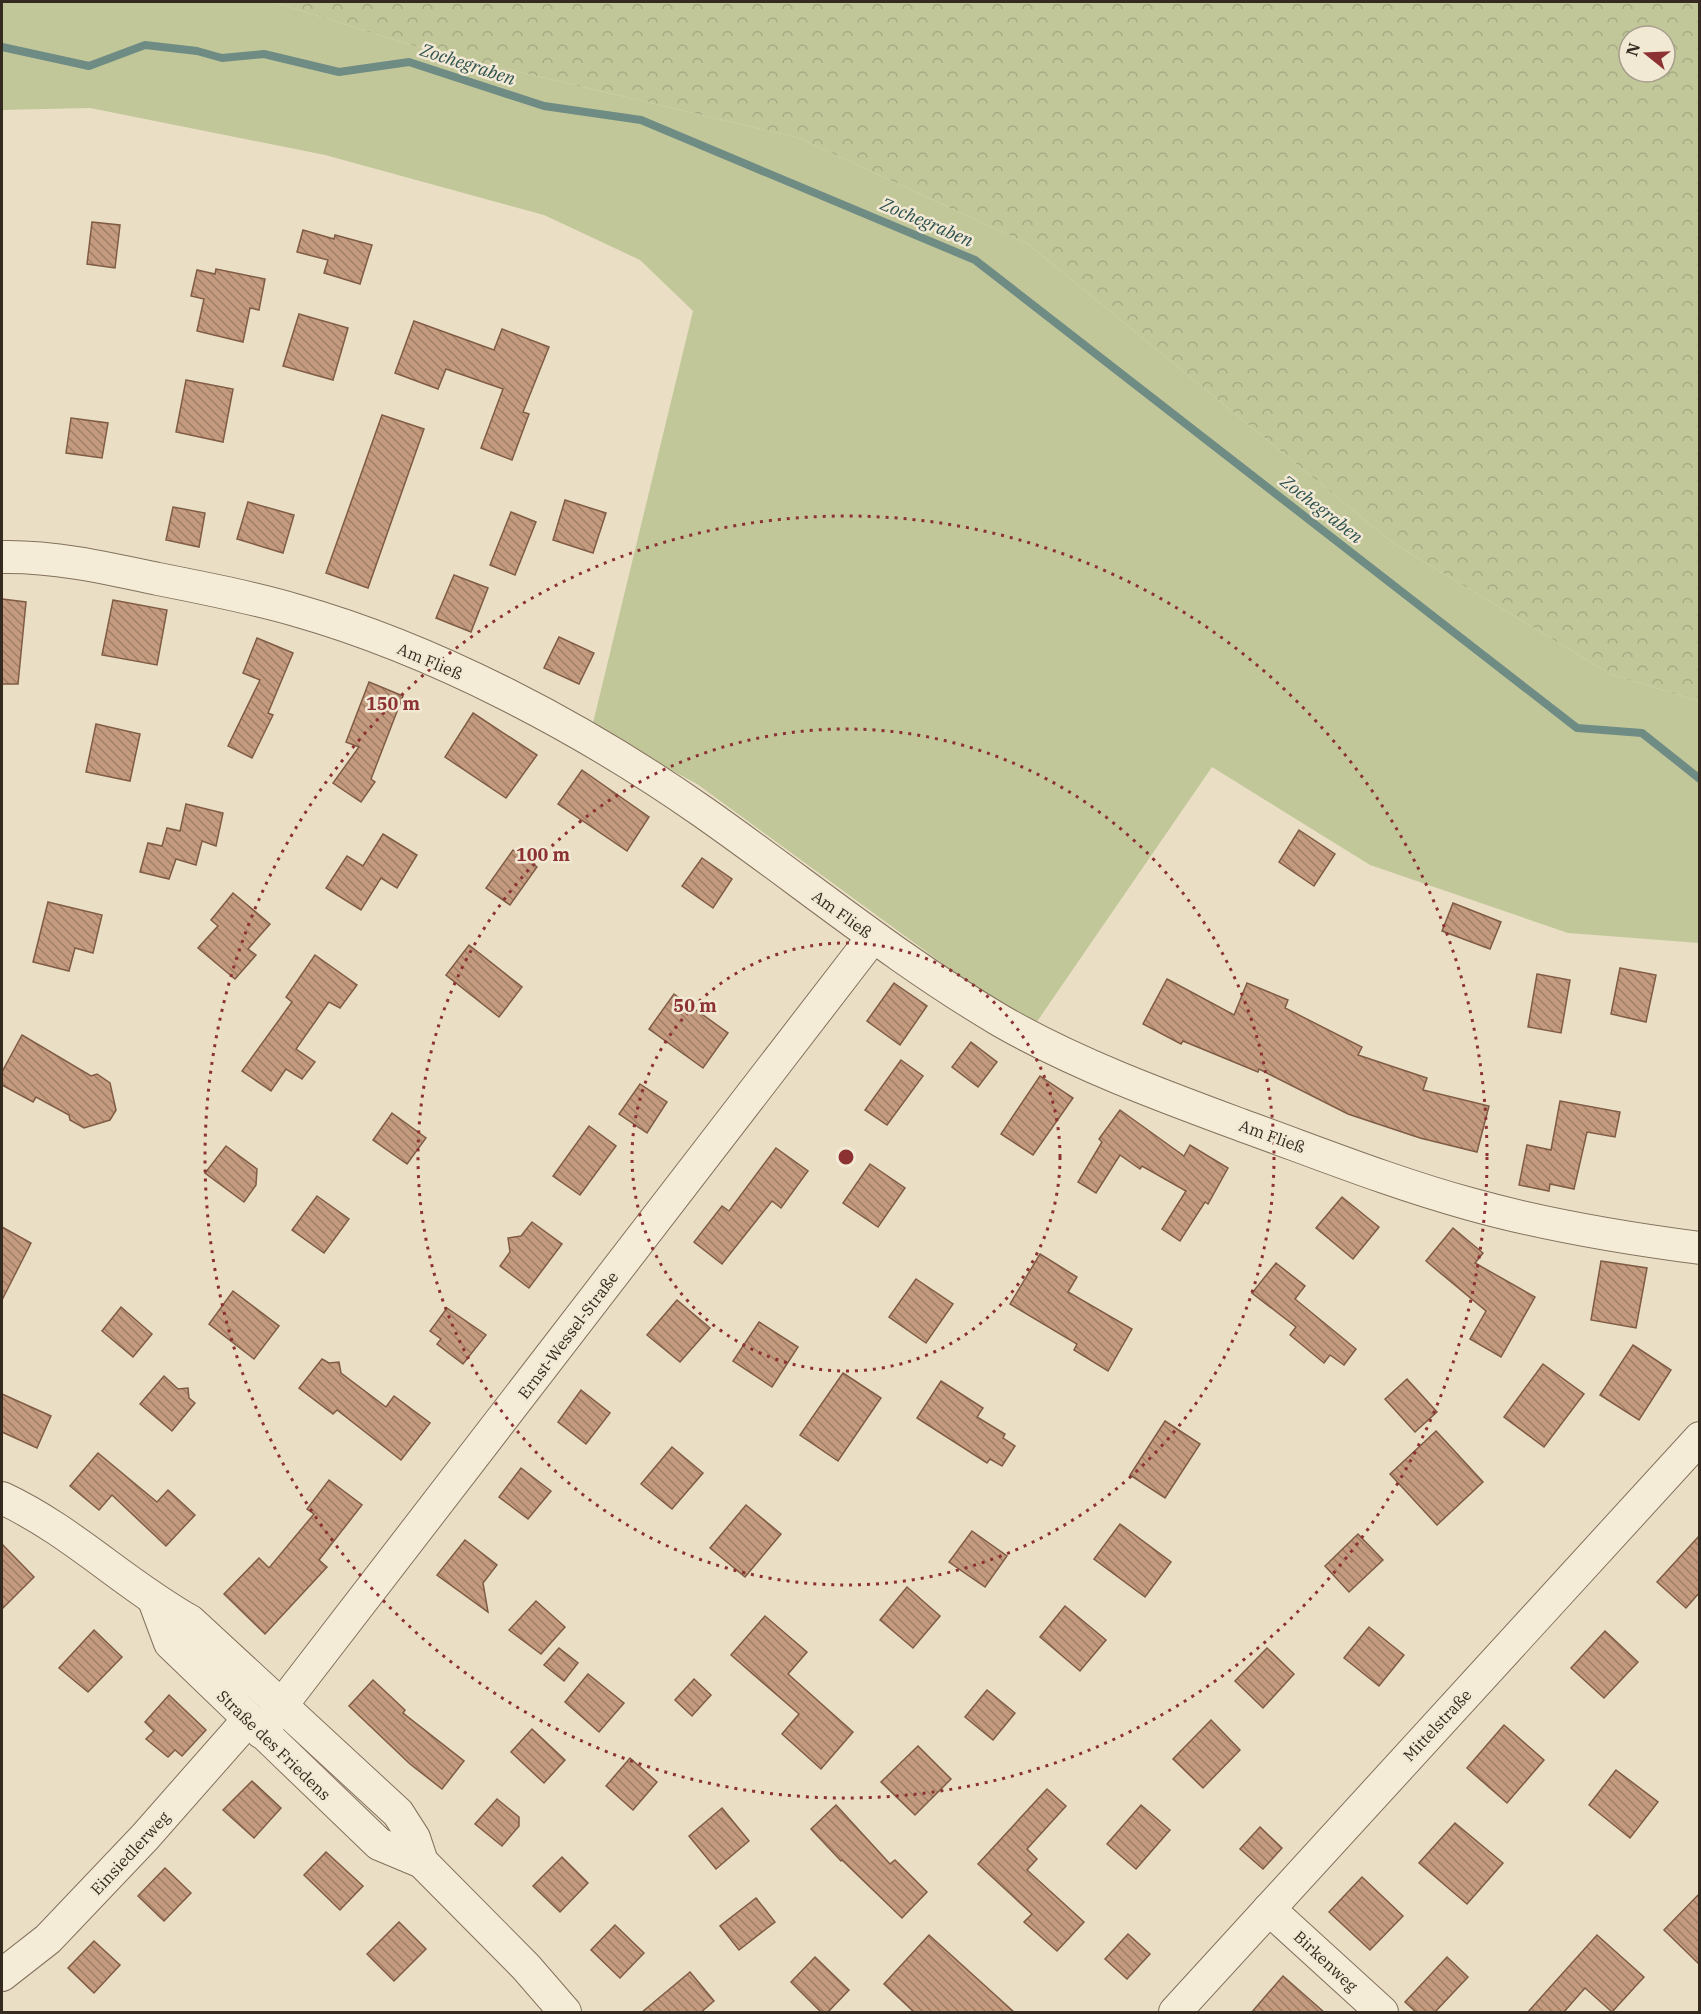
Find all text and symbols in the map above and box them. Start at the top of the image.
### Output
north arrow [1617,24,1677,84]
water label: Zochegraben [417,38,519,90]
text: N [1621,40,1644,58]
water label: Zochegraben [876,192,977,252]
water label: Zochegraben [1275,469,1368,549]
street label: Am Fließ [394,638,466,684]
text: 150 m [366,692,421,715]
text: 100 m [516,843,571,866]
street label: Am Fließ [808,886,876,942]
text: 50 m [673,994,717,1017]
street label: Am Fließ [1236,1115,1308,1157]
centre of rings [836,1147,856,1167]
street label: Ernst-Wessel-Straße [514,1267,622,1403]
street label: Mittelstraße [1398,1685,1476,1765]
street label: Straße des Friedens [213,1686,335,1804]
street label: Einsiedlerweg [86,1807,174,1899]
street label: Birkenweg [1290,1926,1362,1996]

